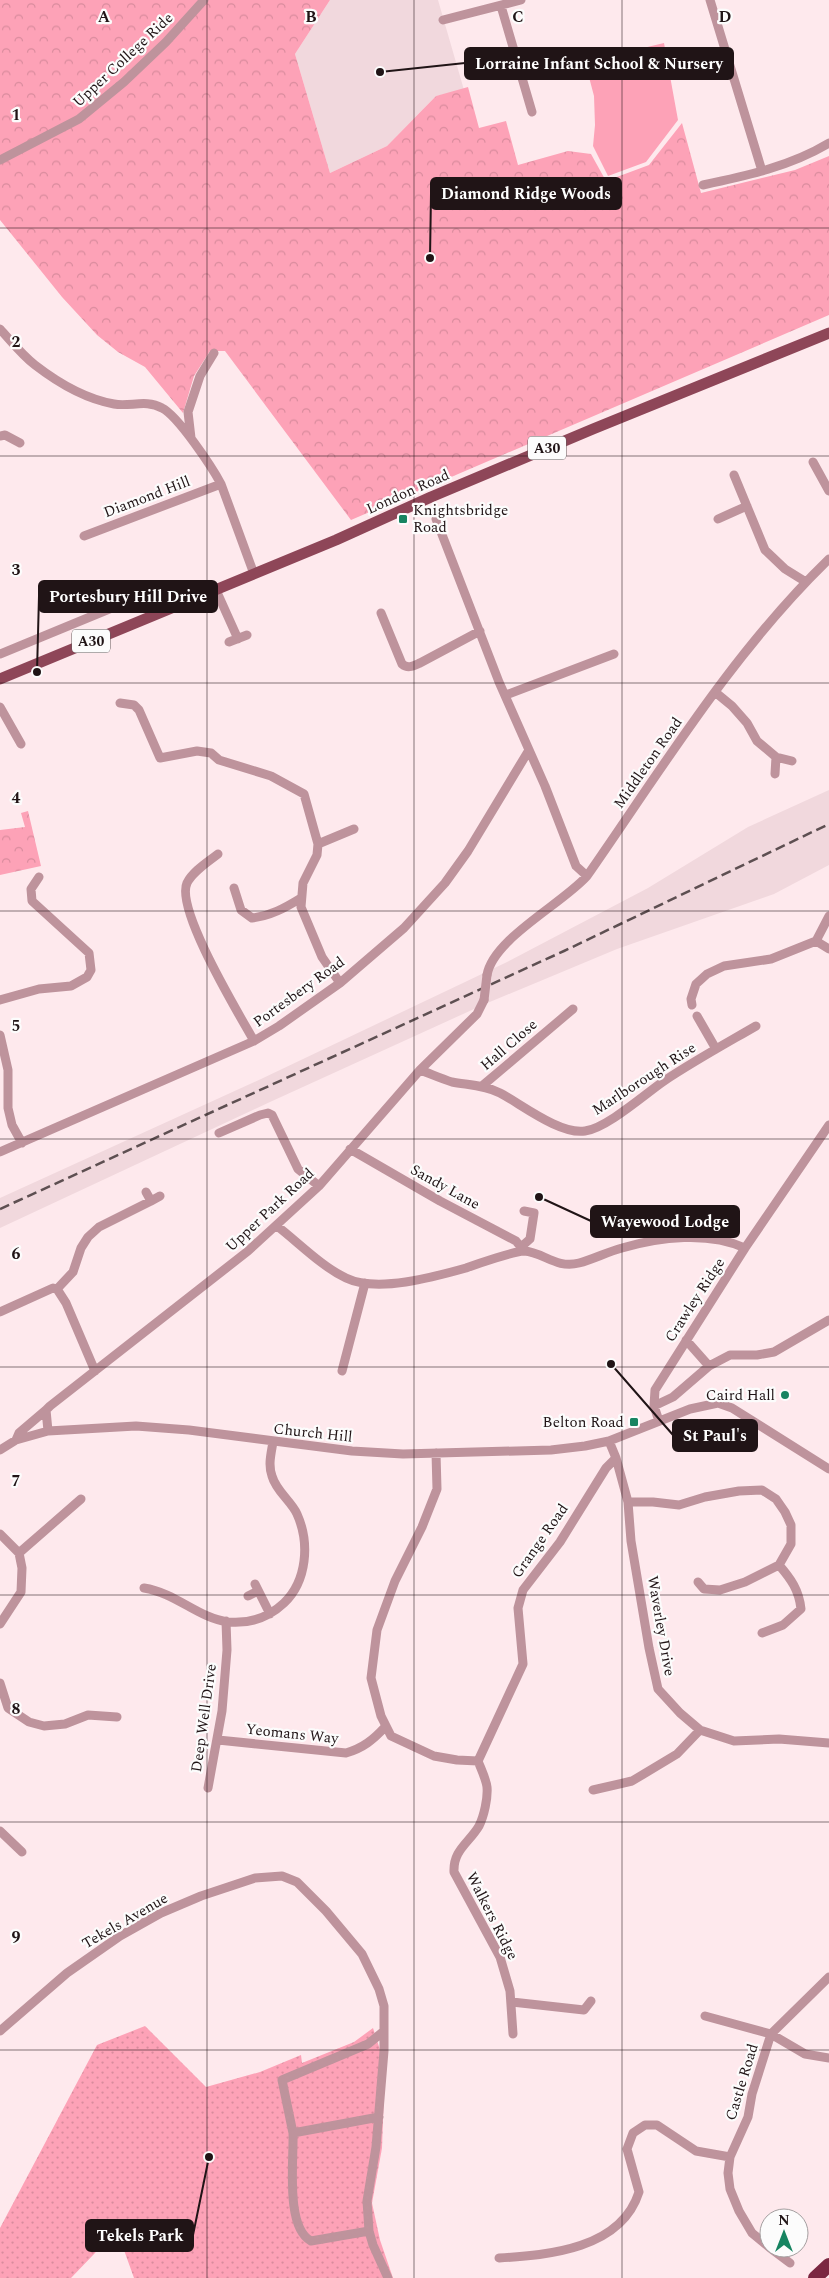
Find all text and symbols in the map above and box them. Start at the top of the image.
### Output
text: A [98,5,111,29]
text: B [305,5,317,29]
text: C [512,5,524,29]
text: D [719,5,732,29]
street label: Upper College Ride [68,7,178,113]
callout: Lorraine Infant School & Nursery [465,48,733,79]
text: Lorraine Infant School & Nursery [475,52,724,76]
text: 1 [12,103,20,127]
callout: Diamond Ridge Woods [431,178,621,209]
text: Diamond Ridge Woods [441,182,611,206]
text: 2 [12,330,21,354]
road number: A30 [528,436,566,459]
street label: London Road [363,463,453,521]
street label: Diamond Hill [100,470,194,524]
place label: Knightsbridge Road [413,499,508,539]
marker: Knightsbridge Road [397,513,409,525]
text: 3 [12,558,21,582]
callout: Portesbury Hill Drive [39,581,217,612]
text: Portesbury Hill Drive [49,585,207,609]
road number: A30 [72,630,110,652]
street label: Middleton Road [608,712,688,814]
text: 4 [12,786,21,810]
street label: Portesbery Road [248,951,350,1033]
text: 5 [12,1014,20,1038]
street label: Hall Close [475,1014,543,1076]
street label: Marlborough Rise [587,1037,701,1121]
street label: Sandy Lane [406,1158,484,1216]
street label: Upper Park Road [220,1163,320,1257]
callout: Wayewood Lodge [591,1206,739,1237]
text: Wayewood Lodge [601,1210,729,1234]
text: 6 [12,1242,21,1266]
street label: Crawley Ridge [659,1253,731,1347]
place label: Caird Hall [706,1384,775,1407]
marker: Caird Hall [779,1389,791,1401]
place label: Belton Road [543,1411,624,1434]
marker: Belton Road [628,1416,640,1428]
street label: Church Hill [272,1417,354,1449]
callout: St Paul's [673,1420,757,1451]
text: St Paul's [683,1424,747,1448]
text: 7 [12,1469,21,1493]
street label: Grange Road [506,1499,574,1583]
street label: Waverley Drive [641,1574,681,1678]
street label: Deep Well Drive [185,1662,223,1774]
text: 8 [12,1697,21,1721]
street label: Yeomans Way [245,1718,340,1750]
street label: Walkers Ridge [460,1868,524,1964]
street label: Tekels Avenue [78,1887,172,1955]
text: 9 [12,1925,21,1949]
street label: Castle Road [719,2041,765,2123]
north arrow [759,2208,809,2258]
text: N [778,2210,790,2231]
callout: Tekels Park [86,2220,193,2251]
text: Tekels Park [96,2224,184,2248]

